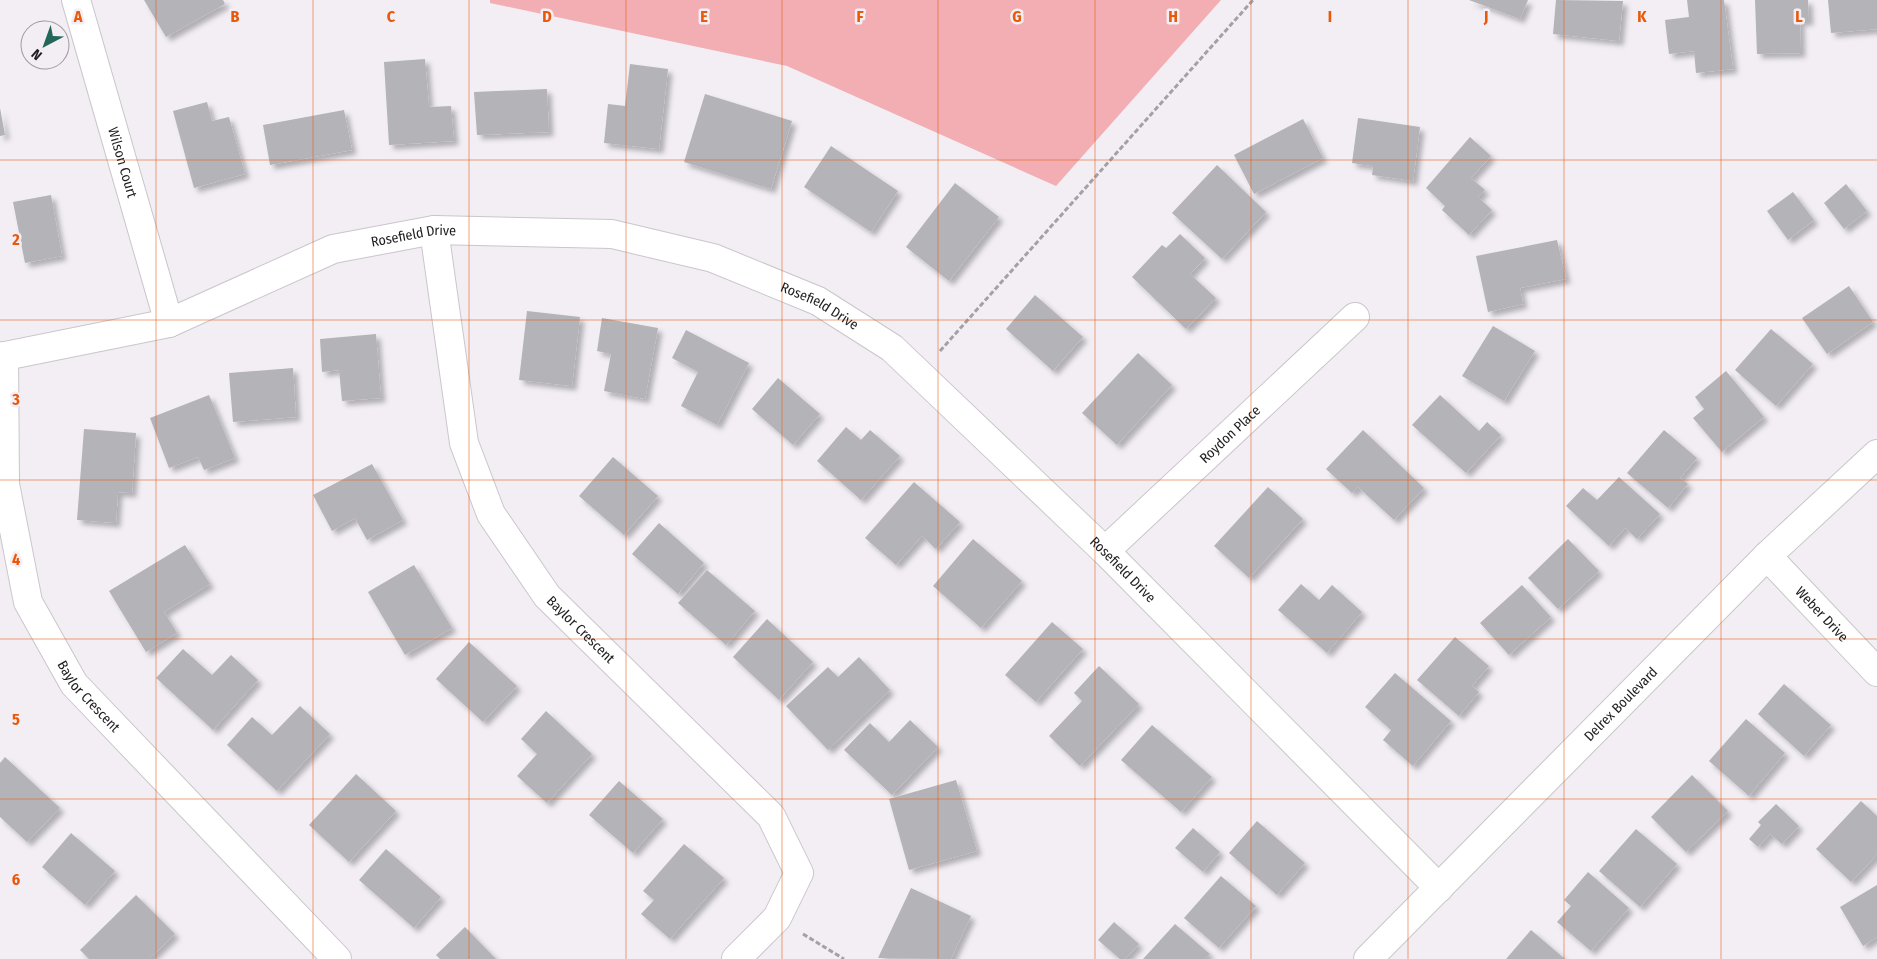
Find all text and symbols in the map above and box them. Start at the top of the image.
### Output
text: A [73,7,83,26]
text: B [231,7,240,26]
text: C [387,7,396,26]
text: D [542,7,552,26]
text: E [700,7,708,26]
text: F [856,7,864,26]
text: G [1012,7,1022,26]
text: H [1168,7,1178,26]
text: I [1328,7,1332,26]
text: J [1483,7,1488,26]
text: K [1637,7,1647,26]
text: L [1795,7,1803,26]
north arrow [20,20,70,70]
text: N [28,45,46,64]
street label: Wilson Court [104,125,141,200]
street label: Rosefield Drive [370,222,456,251]
text: 2 [11,230,20,249]
street label: Rosefield Drive [778,279,862,334]
text: 3 [11,390,20,409]
street label: Roydon Place [1196,402,1264,467]
street label: Rosefield Drive [1086,533,1159,606]
text: 4 [12,550,20,569]
street label: Weber Drive [1792,583,1852,646]
street label: Baylor Crescent [543,593,619,667]
street label: Baylor Crescent [54,658,124,736]
street label: Delrex Boulevard [1581,664,1661,745]
text: 5 [12,710,20,729]
text: 6 [12,870,20,889]

